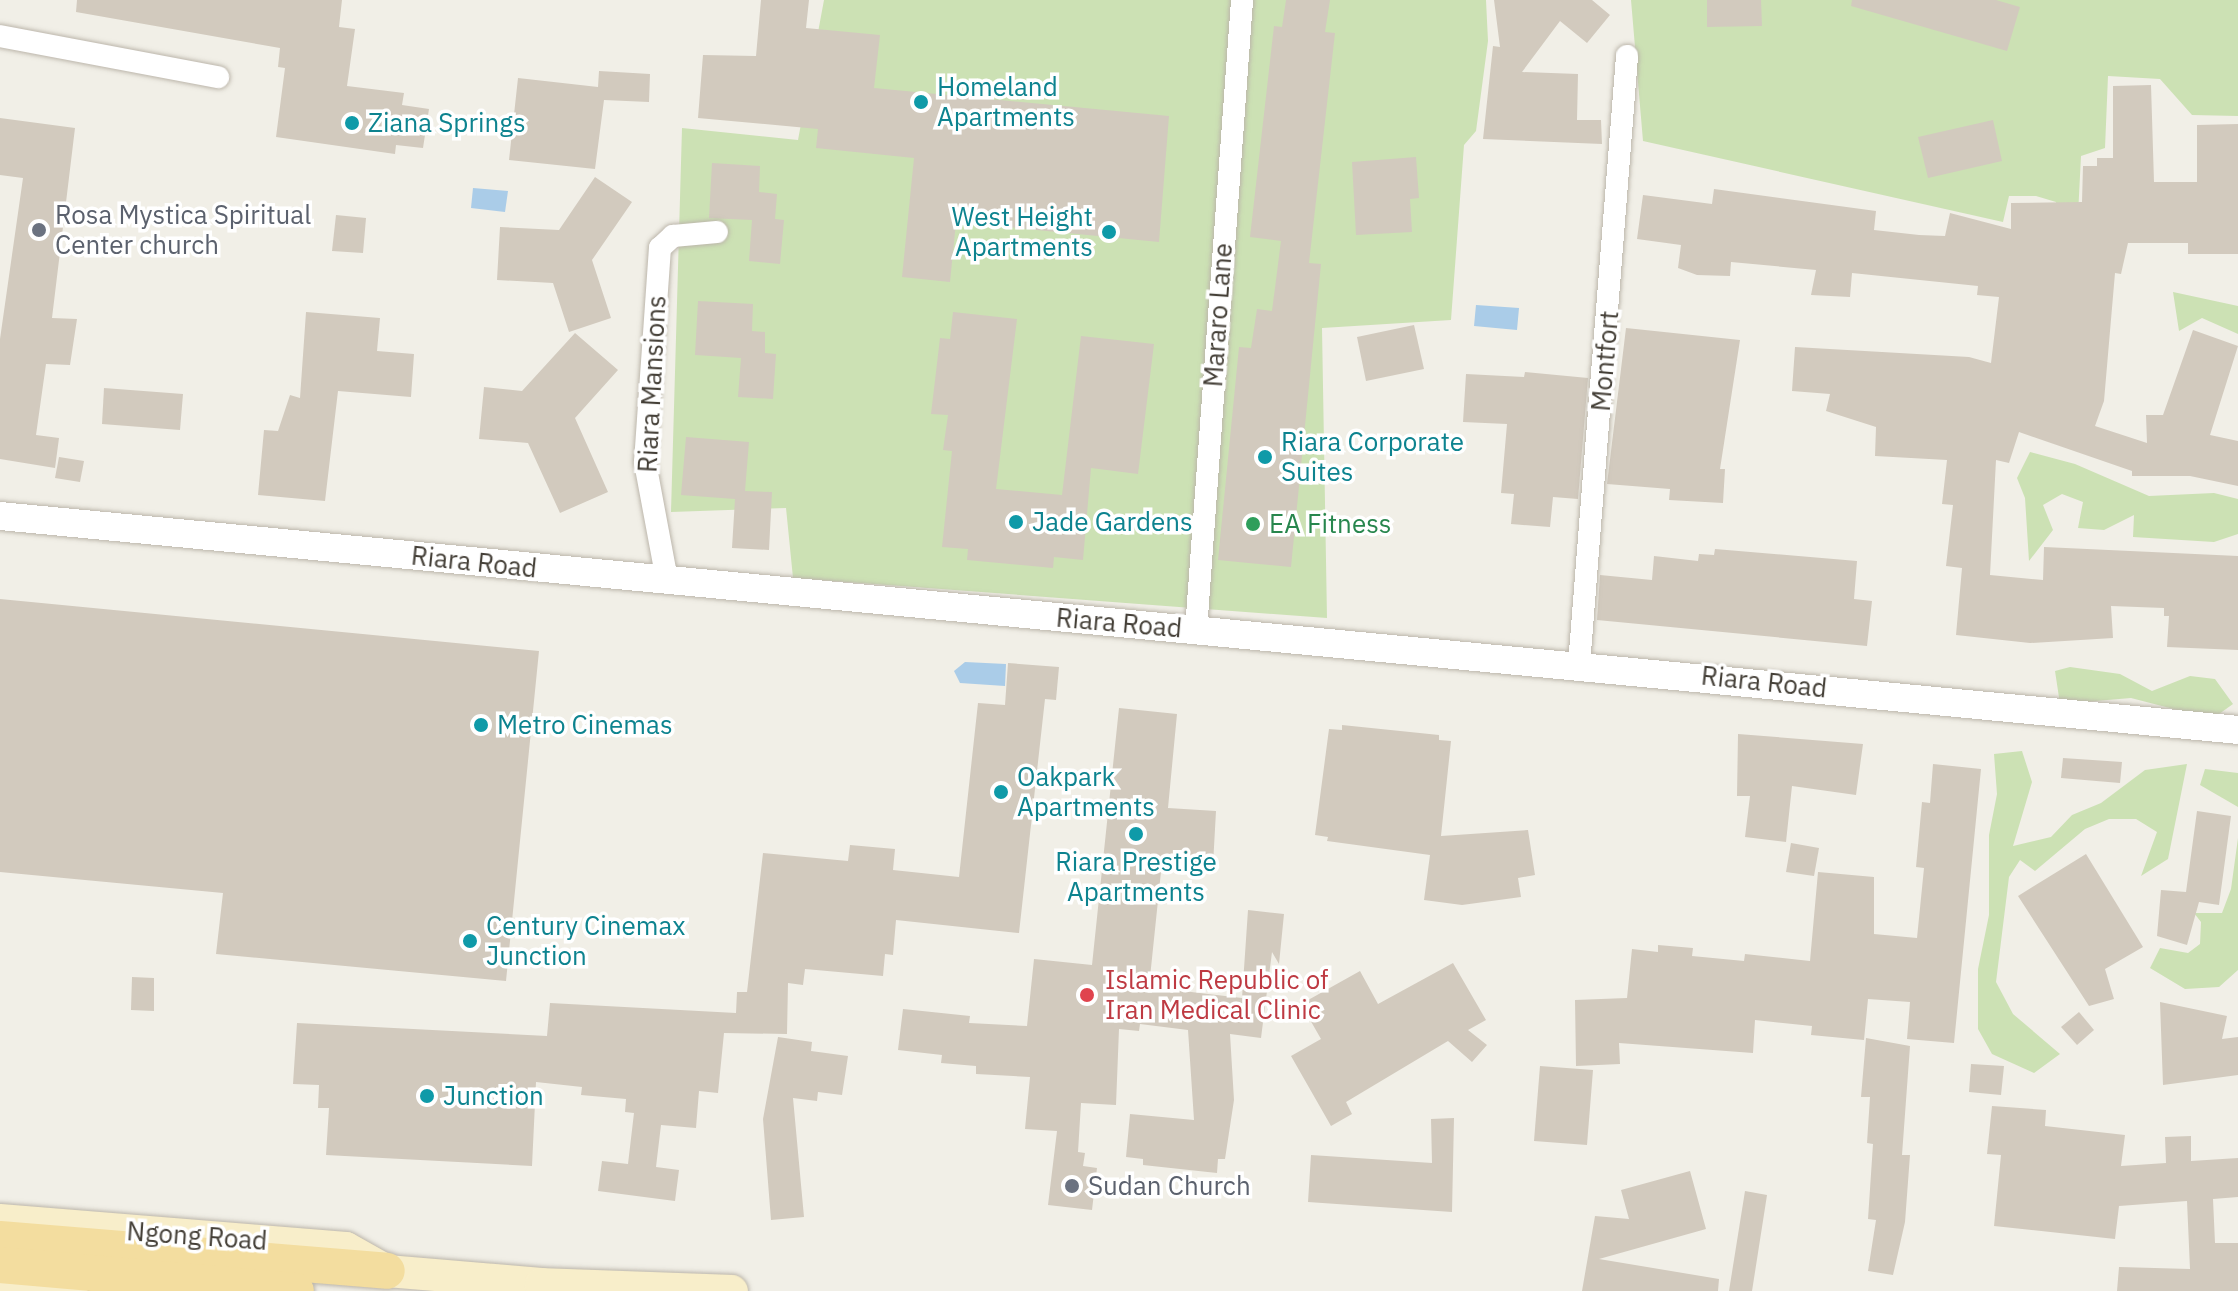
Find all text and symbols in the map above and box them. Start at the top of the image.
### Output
place label: Homeland Apartments [937,71,1075,132]
marker: Homeland Apartments [912,93,930,111]
place label: Ziana Springs [368,107,526,139]
marker: Ziana Springs [343,114,361,132]
place label: Rosa Mystica Spiritual Center church [55,199,311,260]
place label: West Height Apartments [951,201,1093,262]
marker: Rosa Mystica Spiritual Center church [30,221,48,239]
marker: West Height Apartments [1100,223,1118,241]
street label: Mararo Lane [1197,242,1239,388]
street label: Riara Mansions [632,295,672,473]
street label: Montfort [1585,309,1625,413]
place label: Riara Corporate Suites [1281,426,1464,488]
marker: Riara Corporate Suites [1256,448,1274,466]
place label: Jade Gardens [1032,506,1193,538]
place label: EA Fitness [1269,508,1391,540]
marker: Jade Gardens [1007,513,1025,531]
marker: EA Fitness [1244,515,1262,533]
street label: Riara Road [410,540,538,584]
street label: Riara Road [1055,602,1183,644]
street label: Riara Road [1700,660,1828,704]
place label: Metro Cinemas [497,709,673,741]
marker: Metro Cinemas [472,716,490,734]
place label: Oakpark Apartments [1017,761,1155,822]
marker: Oakpark Apartments [992,783,1010,801]
marker: Riara Prestige Apartments [1127,825,1145,843]
place label: Riara Prestige Apartments [1055,846,1217,908]
place label: Century Cinemax Junction [486,910,685,972]
marker: Century Cinemax Junction [461,932,479,950]
place label: Islamic Republic of Iran Medical Clinic [1105,964,1328,1026]
marker: Islamic Republic of Iran Medical Clinic [1076,984,1098,1006]
place label: Junction [443,1080,544,1112]
marker: Junction [418,1087,436,1105]
place label: Sudan Church [1088,1170,1251,1202]
marker: Sudan Church [1063,1177,1081,1195]
street label: Ngong Road [126,1216,268,1256]

